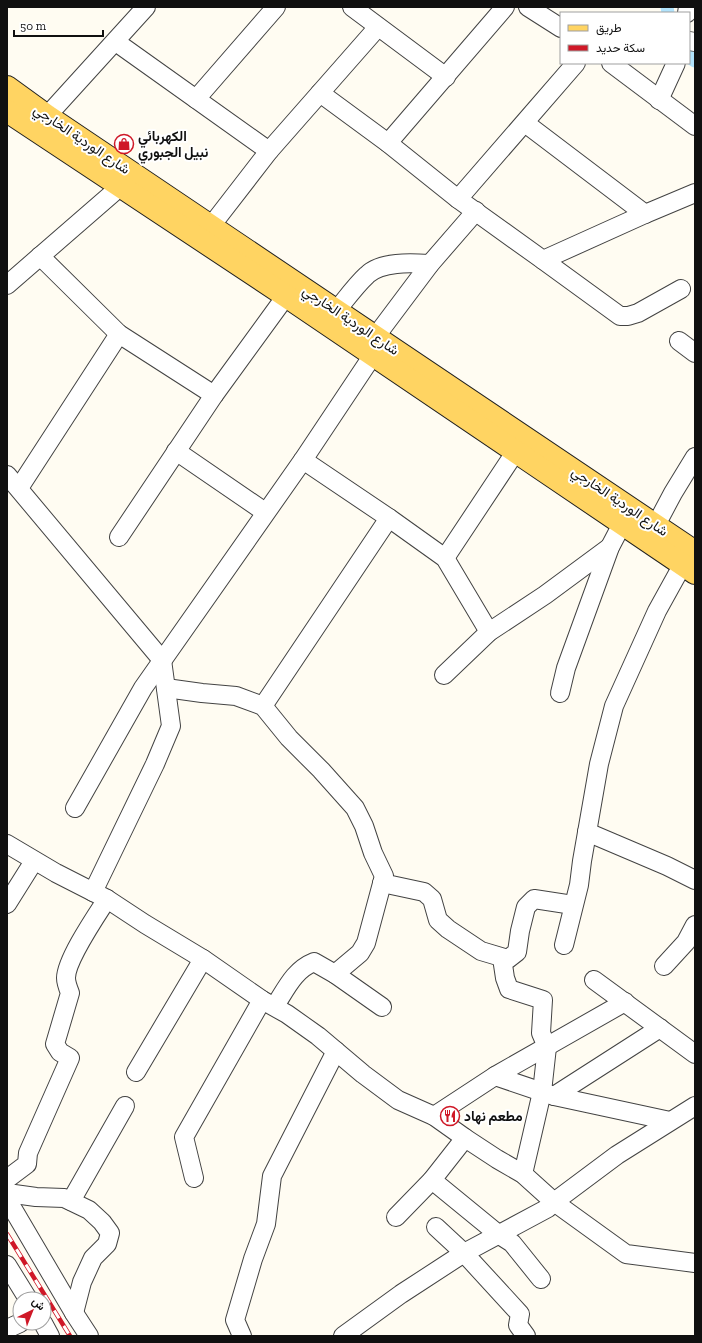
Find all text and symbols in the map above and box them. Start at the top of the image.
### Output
scale bar [14,12,103,38]
legend [560,12,690,64]
text: 50 m [20,19,47,33]
text: طريق [596,21,622,36]
text: سكة حديد [596,41,645,55]
street label: شارع الوردية الخارجي [29,101,133,180]
place label: الكهربائي نبيل الجبوري [138,128,208,164]
shop icon: الكهربائي نبيل الجبوري [113,133,135,155]
street label: شارع الوردية الخارجي [298,282,402,361]
street label: شارع الوردية الخارجي [567,463,671,542]
restaurant icon: مطعم نهاد [439,1105,461,1127]
place label: مطعم نهاد [464,1108,523,1125]
north arrow [12,1291,52,1331]
text: ش [29,1295,48,1313]

